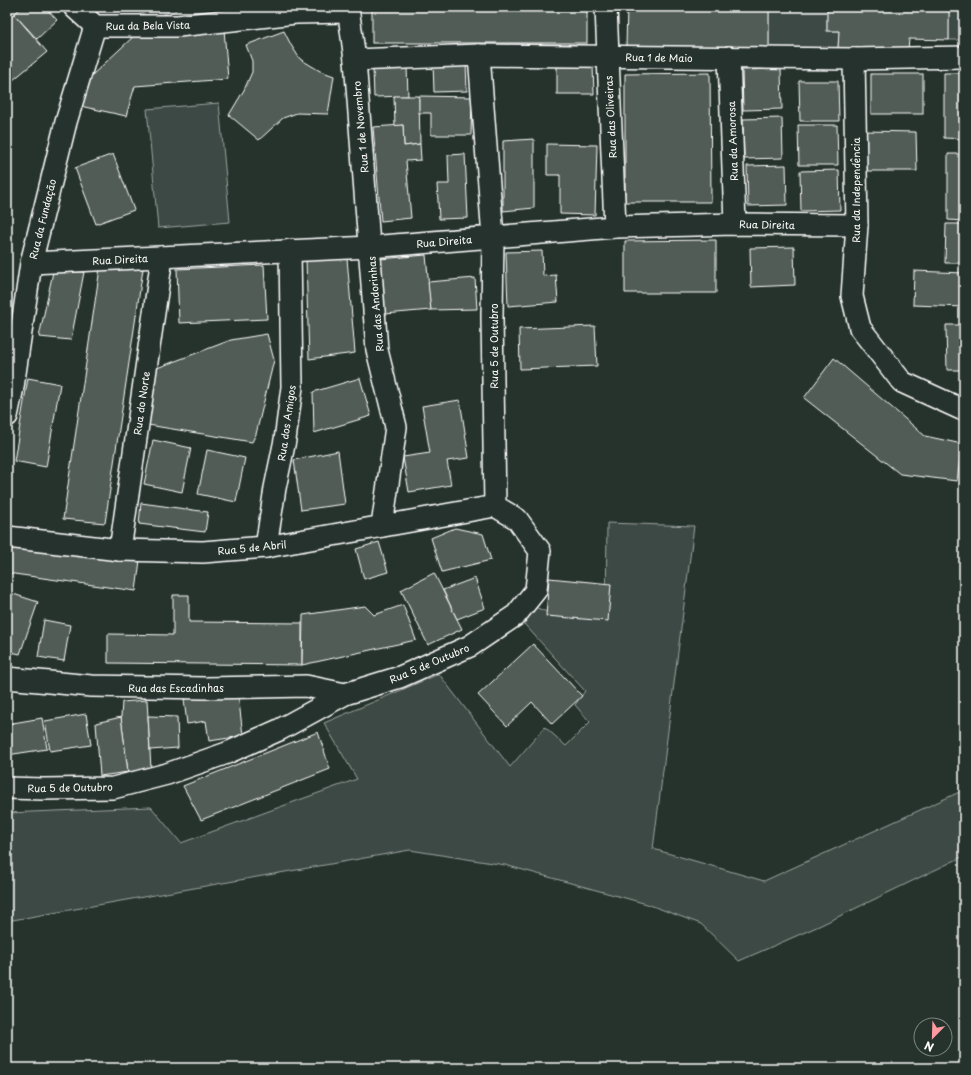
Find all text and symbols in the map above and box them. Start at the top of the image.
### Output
street label: Rua da Bela Vista [106,17,191,33]
street label: Rua 1 de Maio [625,49,693,65]
street label: Rua das Oliveiras [600,75,620,159]
street label: Rua 1 de Novembro [348,80,371,173]
street label: Rua da Amorosa [723,100,741,181]
street label: Rua da Independência [848,136,863,243]
street label: Rua da Fundação [25,177,59,261]
street label: Rua Direita [739,216,795,232]
street label: Rua Direita [416,231,472,251]
street label: Rua Direita [92,250,148,268]
street label: Rua das Andorinhas [363,255,387,352]
street label: Rua 5 de Outubro [486,303,501,389]
street label: Rua do Norte [129,370,153,436]
street label: Rua dos Amigos [273,384,299,462]
street label: Rua 5 de Abril [217,536,287,558]
street label: Rua 5 de Outubro [387,639,472,687]
street label: Rua das Escadinhas [128,680,224,695]
street label: Rua 5 de Outubro [27,779,113,795]
north arrow [913,1017,953,1057]
text: N [921,1037,936,1056]

